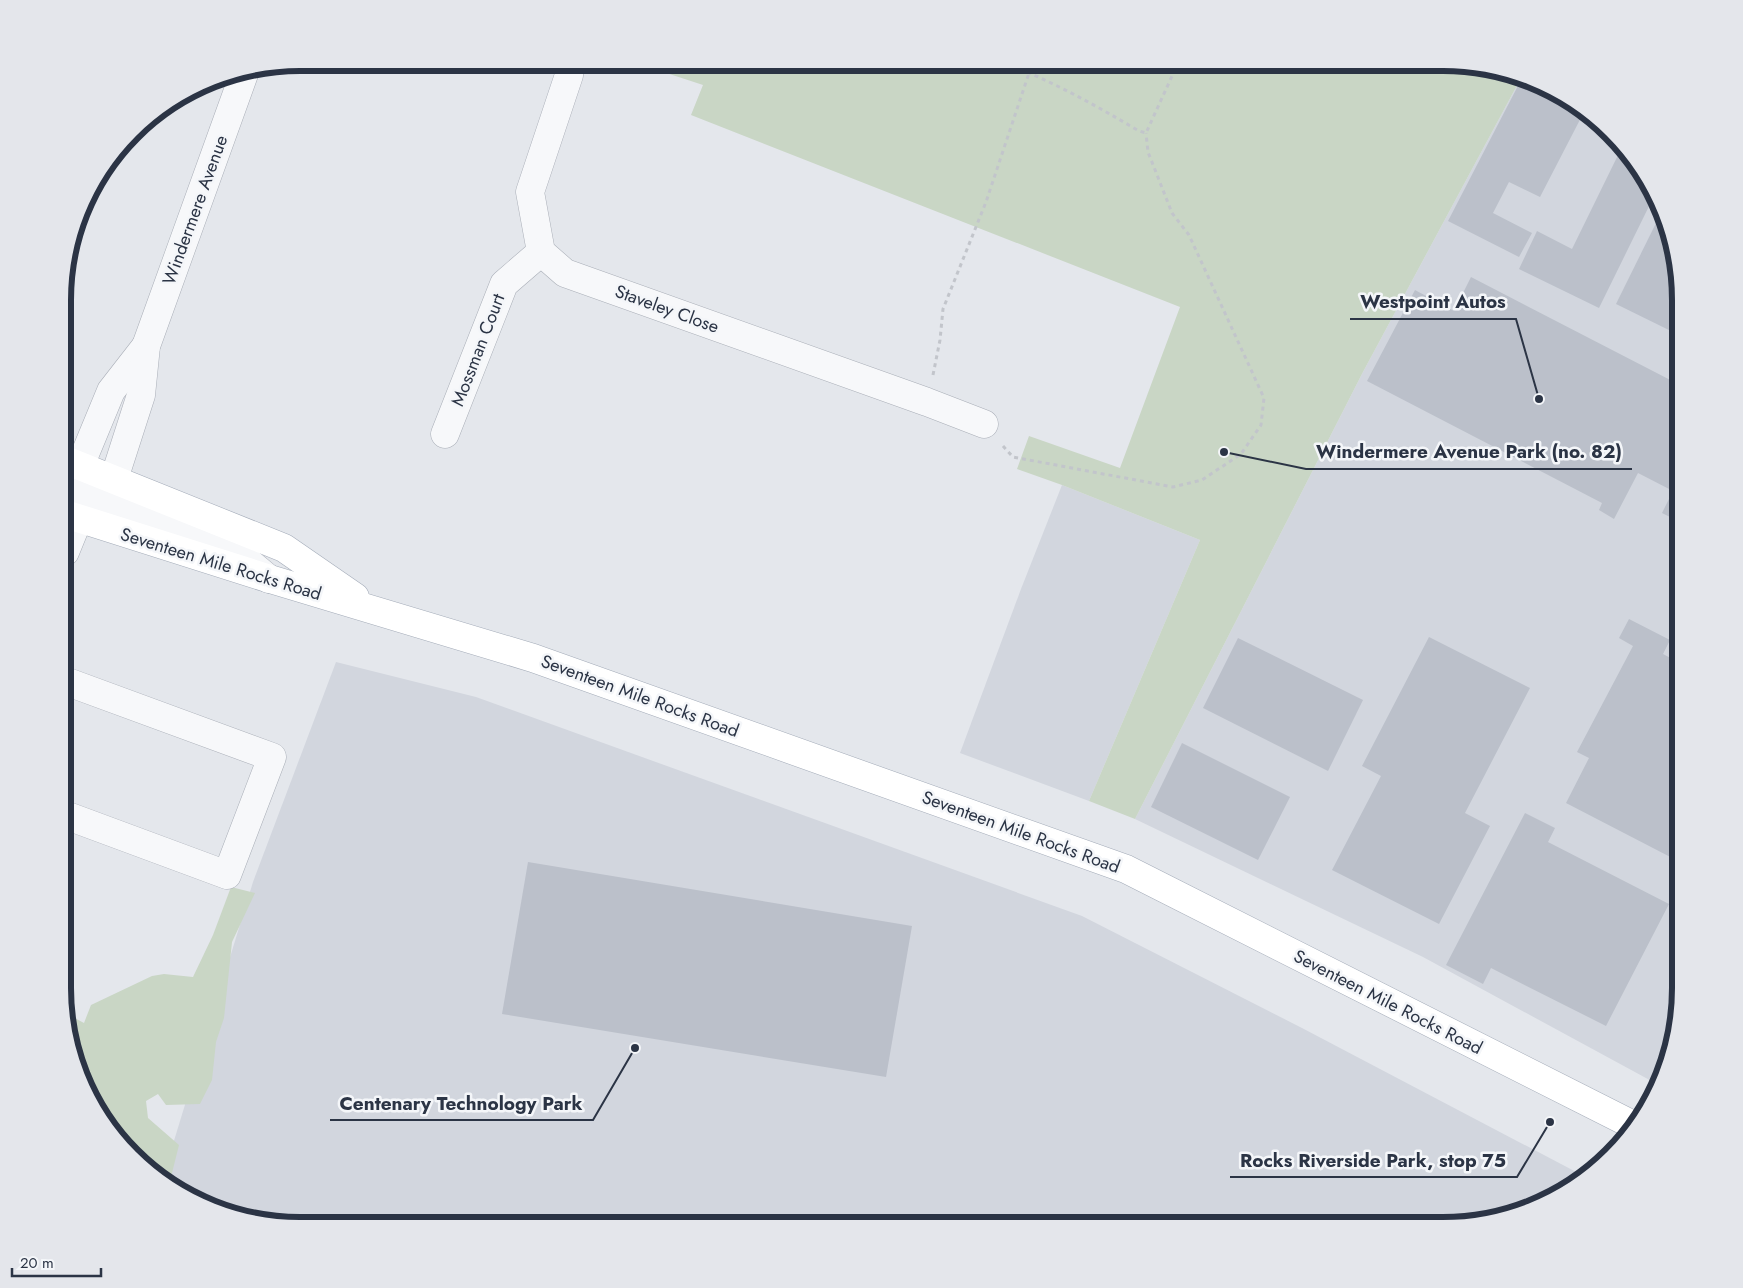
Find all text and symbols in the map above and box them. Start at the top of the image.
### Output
street label: Windermere Avenue [156,132,234,288]
street label: Staveley Close [611,278,723,340]
callout: Westpoint Autos [1350,285,1516,319]
text: Westpoint Autos [1360,288,1506,315]
street label: Mossman Court [445,289,512,410]
callout: Windermere Avenue Park (no. 82) [1306,435,1632,469]
text: Windermere Avenue Park (no. 82) [1316,438,1622,465]
street label: Seventeen Mile Rocks Road [117,521,325,607]
street label: Seventeen Mile Rocks Road [537,648,743,744]
street label: Seventeen Mile Rocks Road [918,784,1124,880]
street label: Seventeen Mile Rocks Road [1289,943,1487,1061]
callout: Centenary Technology Park [330,1086,593,1120]
text: Centenary Technology Park [340,1090,583,1117]
callout: Rocks Riverside Park, stop 75 [1230,1143,1517,1177]
text: Rocks Riverside Park, stop 75 [1240,1147,1506,1174]
scale bar [12,1246,101,1278]
text: 20 m [20,1252,54,1274]

